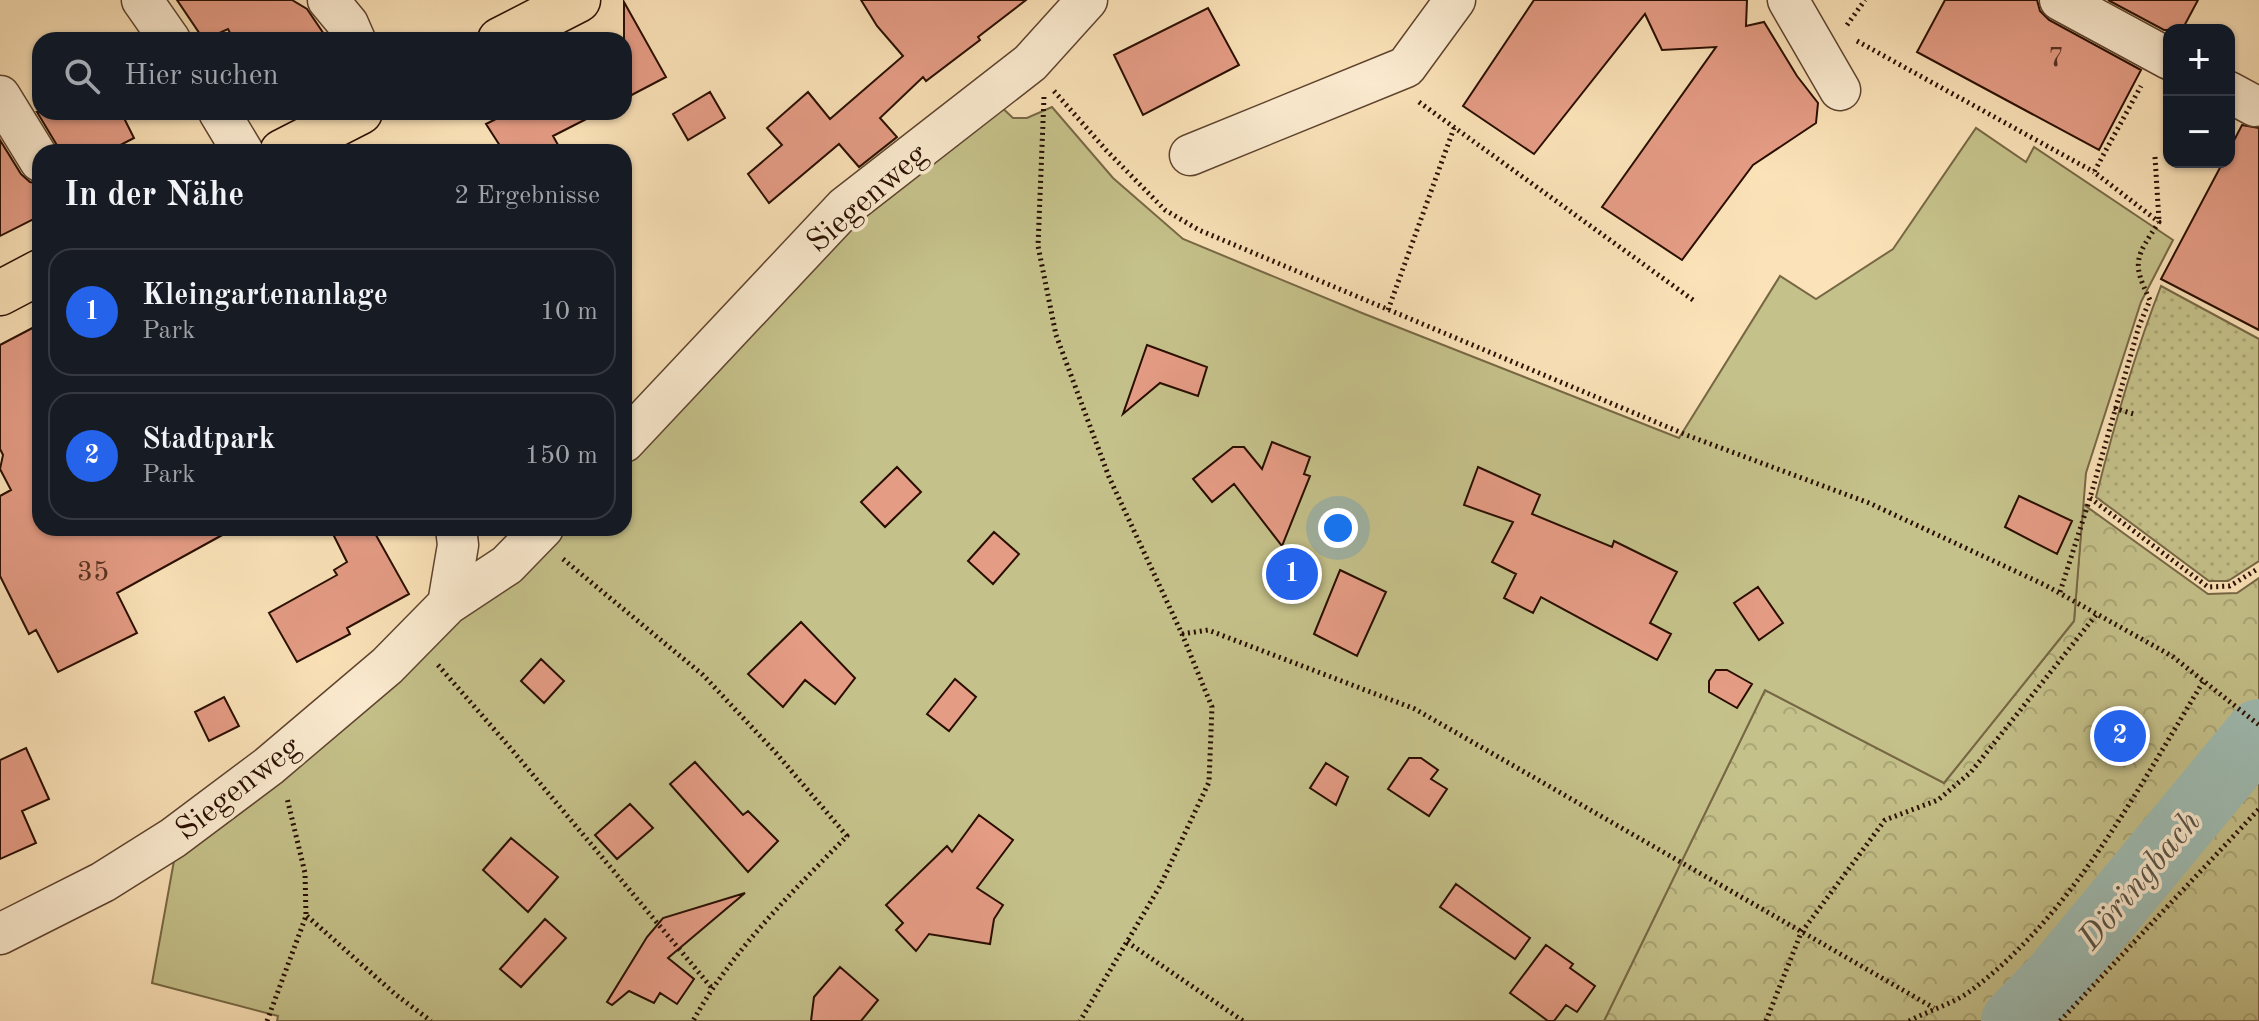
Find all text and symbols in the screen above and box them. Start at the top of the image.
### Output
map controls [2163,24,2235,168]
button: + [2163,24,2235,96]
search box [32,32,632,120]
house number: 7 [2048,45,2064,73]
icon: search [60,54,104,98]
text: Hier suchen [124,61,279,91]
button: − [2163,96,2235,168]
street label: Siegenweg [802,139,934,260]
text: In der Nähe [64,179,244,213]
text: 2 Ergebnisse [454,183,600,209]
text: Kleingartenanlage [142,281,388,311]
text: 1 [84,299,100,325]
text: 10 m [540,299,598,325]
text: Park [142,318,196,344]
text: Stadtpark [142,425,275,455]
text: 2 [84,443,100,469]
text: 150 m [525,443,598,469]
text: Park [142,462,196,488]
your location [1318,508,1358,548]
pin: 1 [1266,544,1318,604]
house number: 35 [77,559,109,587]
pin: 2 [2094,706,2146,766]
street label: Siegenweg [171,731,307,847]
water label: Döringbach [2072,805,2208,957]

